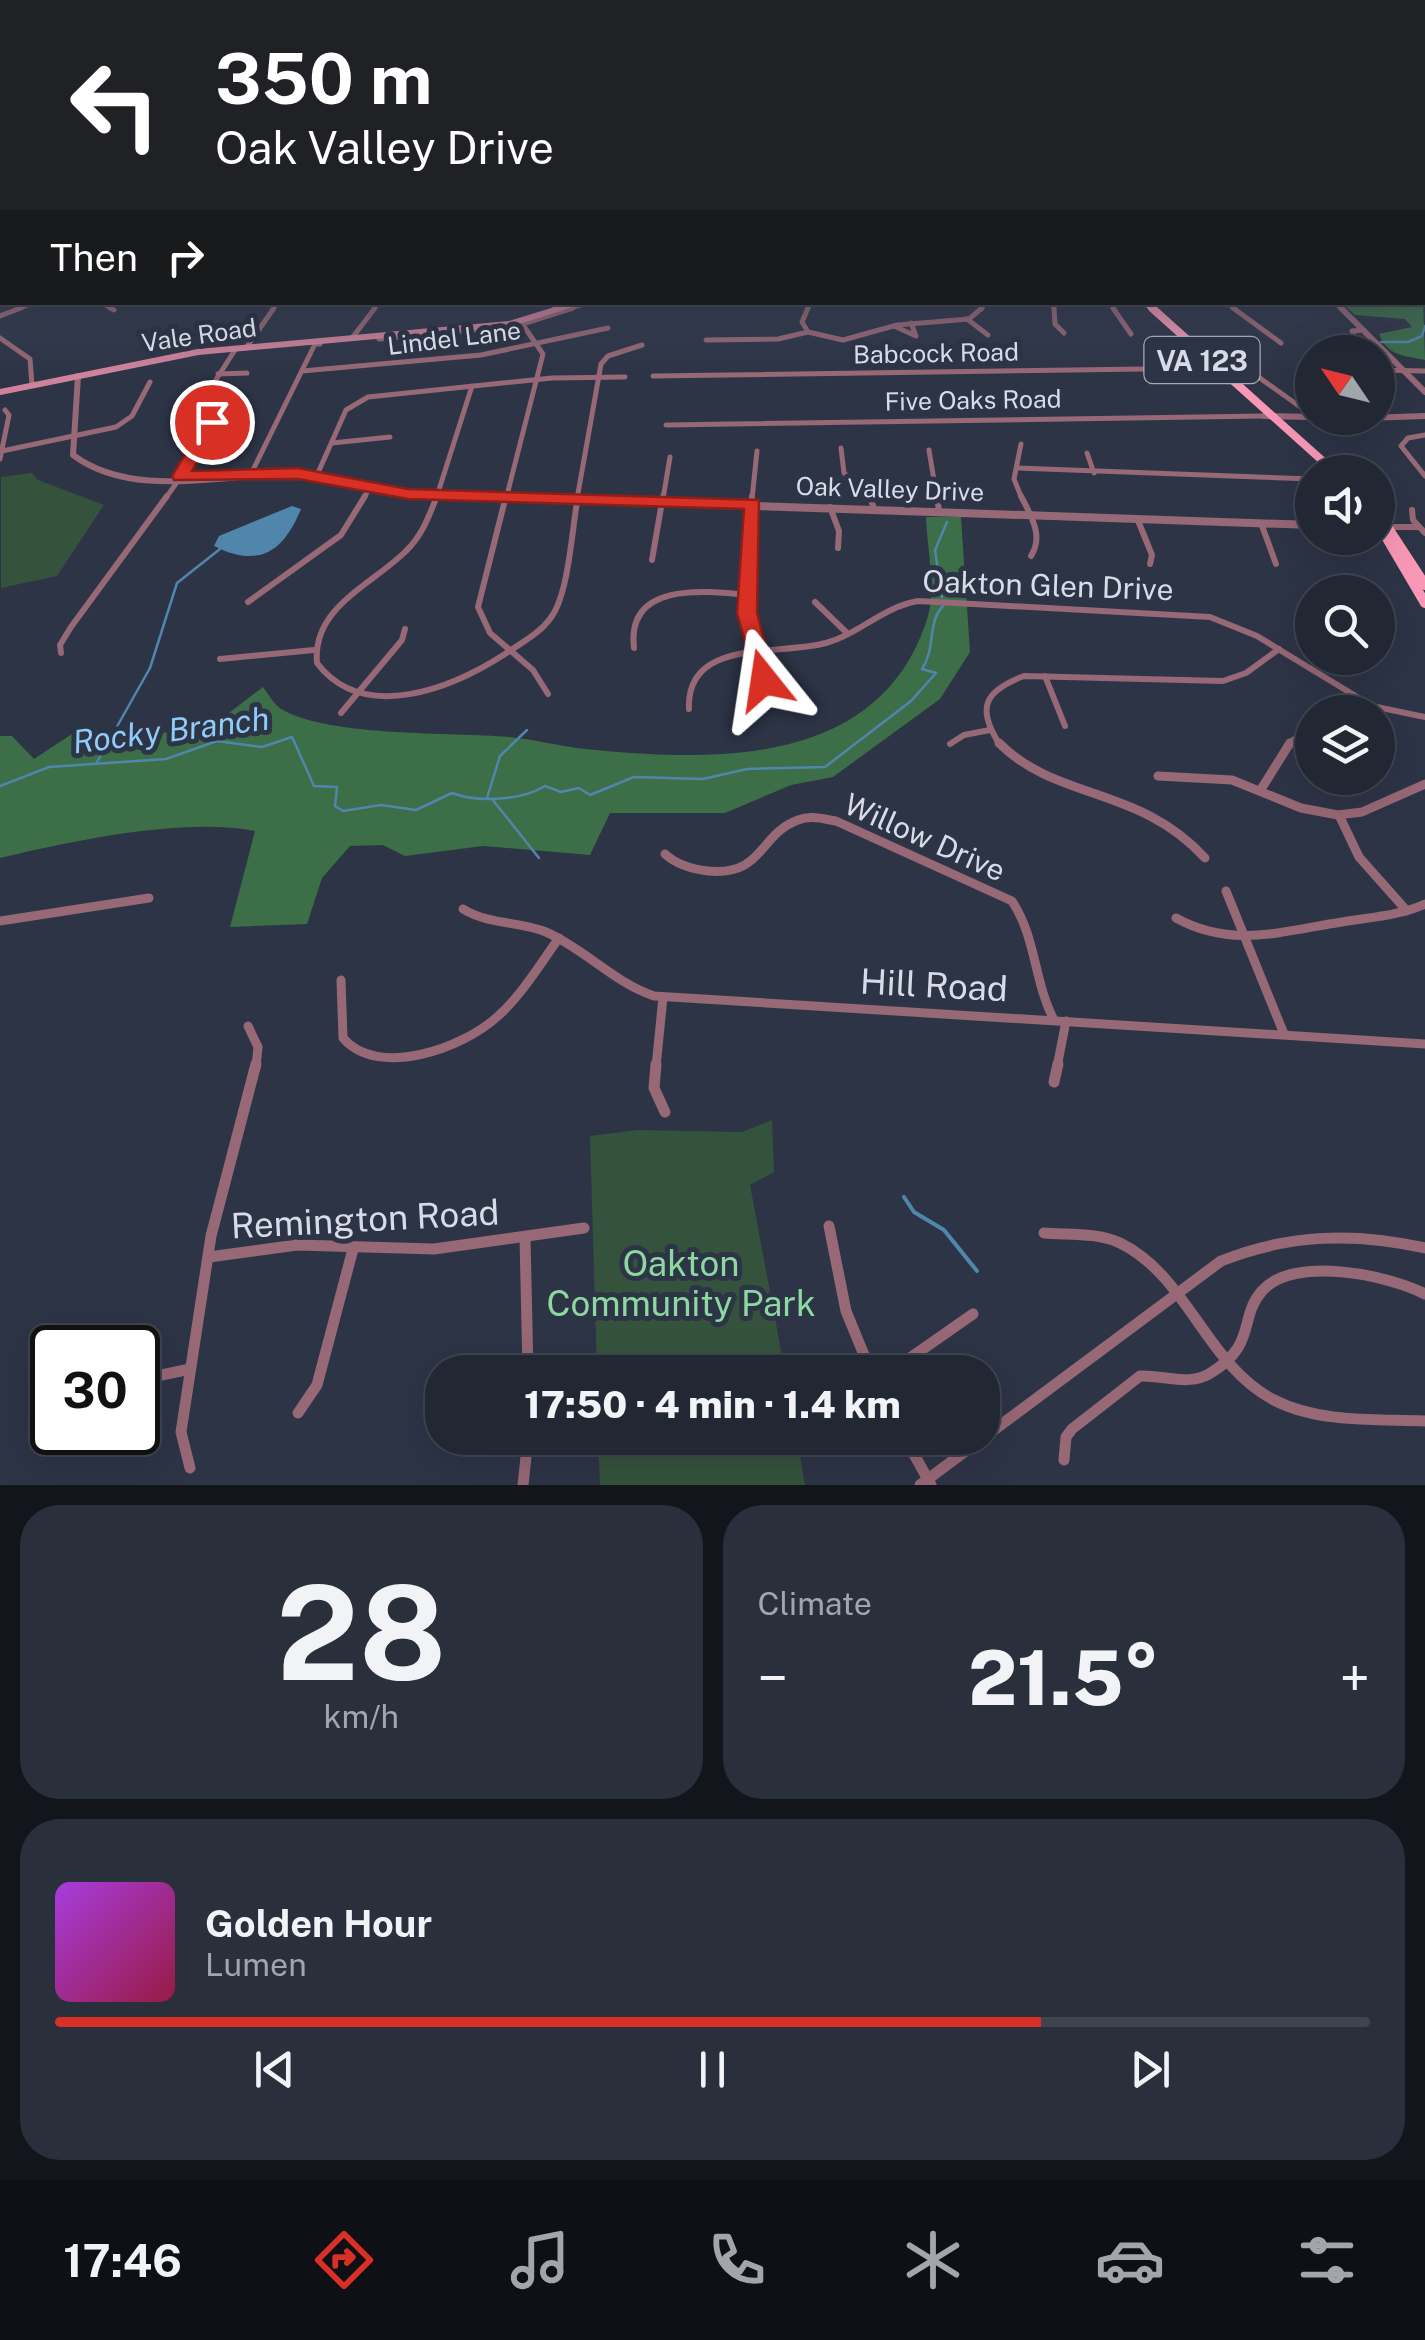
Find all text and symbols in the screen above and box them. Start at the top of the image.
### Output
text: 350 m [215,37,432,120]
icon: left [50,40,180,170]
text: Oak Valley Drive [215,121,554,174]
icon: right [158,230,213,285]
text: Then [50,235,138,280]
street label: Vale Road [140,312,258,358]
street label: Lindel Lane [385,315,523,361]
north arrow [1295,335,1395,435]
map controls [1295,335,1395,795]
street label: Babcock Road [853,337,1019,369]
road number: VA 123 [1144,337,1260,383]
pin [170,380,255,465]
street label: Five Oaks Road [884,383,1062,417]
icon: arrive [185,395,240,450]
button: sound [1295,455,1395,555]
street label: Oak Valley Drive [795,471,985,507]
street label: Oakton Glen Drive [922,563,1174,607]
button: search [1295,575,1395,675]
position arrow [712,628,816,732]
button: layers [1295,695,1395,795]
water label: Rocky Branch [71,700,271,760]
street label: Willow Drive [839,786,1011,888]
street label: Hill Road [859,961,1009,1009]
street label: Remington Road [230,1191,500,1247]
park label: Oakton Community Park [546,1243,816,1324]
speed limit sign: 30 [30,1325,160,1455]
text: 17:50 · 4 min · 1.4 km [524,1382,901,1427]
text: 28 [276,1557,446,1709]
text: Climate [758,1585,872,1622]
text: 21.5° [968,1634,1159,1722]
text: − [758,1646,788,1710]
text: + [1340,1646,1370,1710]
text: km/h [324,1698,399,1735]
text: Golden Hour [205,1901,432,1946]
text: Lumen [205,1946,307,1983]
icon: previous [247,2042,302,2097]
icon: pause [685,2042,740,2097]
icon: next [1123,2042,1178,2097]
icon: directions [309,2225,379,2295]
icon: music [505,2225,575,2295]
icon: phone [702,2225,772,2295]
icon: climate [898,2225,968,2295]
icon: car [1095,2225,1165,2295]
icon: filters [1292,2225,1362,2295]
text: 17:46 [63,2234,182,2287]

